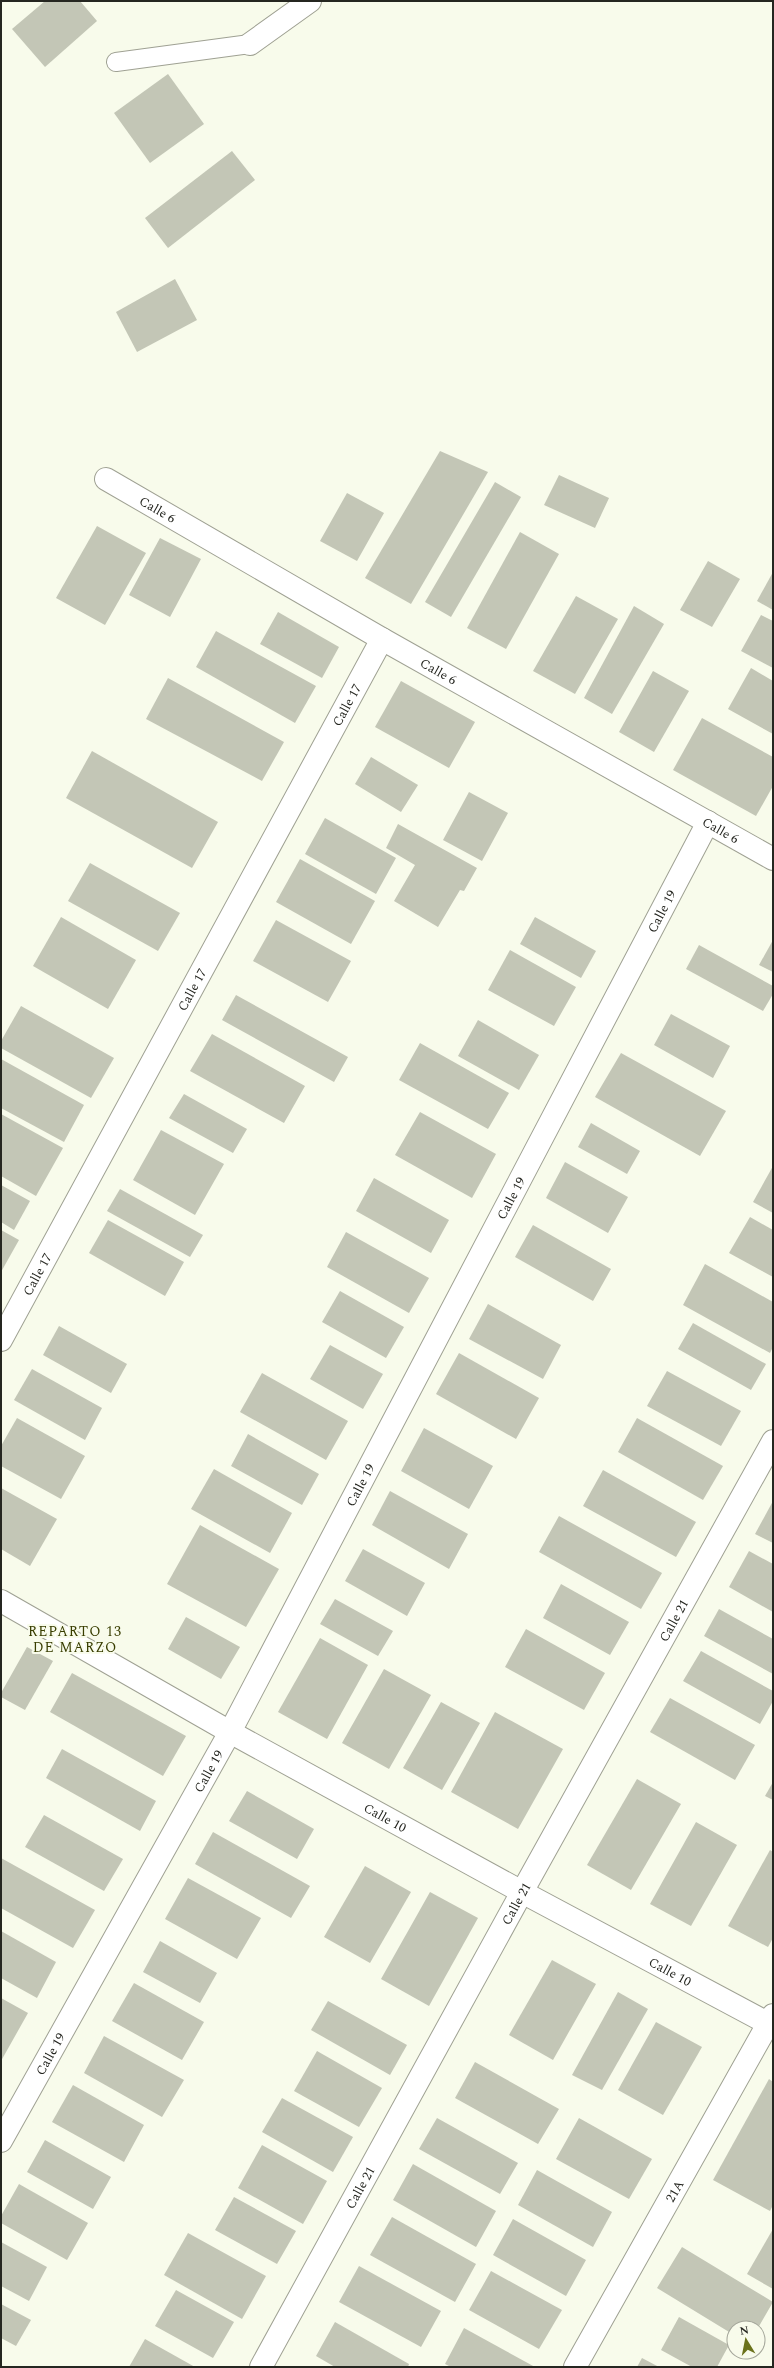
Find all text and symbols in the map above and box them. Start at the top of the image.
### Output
street label: Calle 6 [135,491,180,529]
street label: Calle 6 [416,653,461,690]
street label: Calle 17 [327,680,367,730]
street label: Calle 6 [698,812,743,849]
street label: Calle 19 [643,886,682,937]
street label: Calle 17 [173,965,212,1015]
street label: Calle 19 [492,1173,531,1223]
street label: Calle 17 [18,1250,57,1300]
street label: Calle 19 [341,1460,381,1510]
street label: Calle 21 [654,1596,694,1646]
district label: REPARTO 13 DE MARZO [28,1621,122,1658]
street label: Calle 19 [189,1746,229,1796]
street label: Calle 10 [360,1798,410,1838]
street label: Calle 21 [497,1879,536,1929]
street label: Calle 10 [645,1952,695,1992]
street label: Calle 19 [31,2029,71,2079]
street label: Calle 21 [341,2163,380,2213]
street label: 21A [661,2176,689,2206]
north arrow [726,2320,766,2360]
text: N [738,2321,750,2340]

